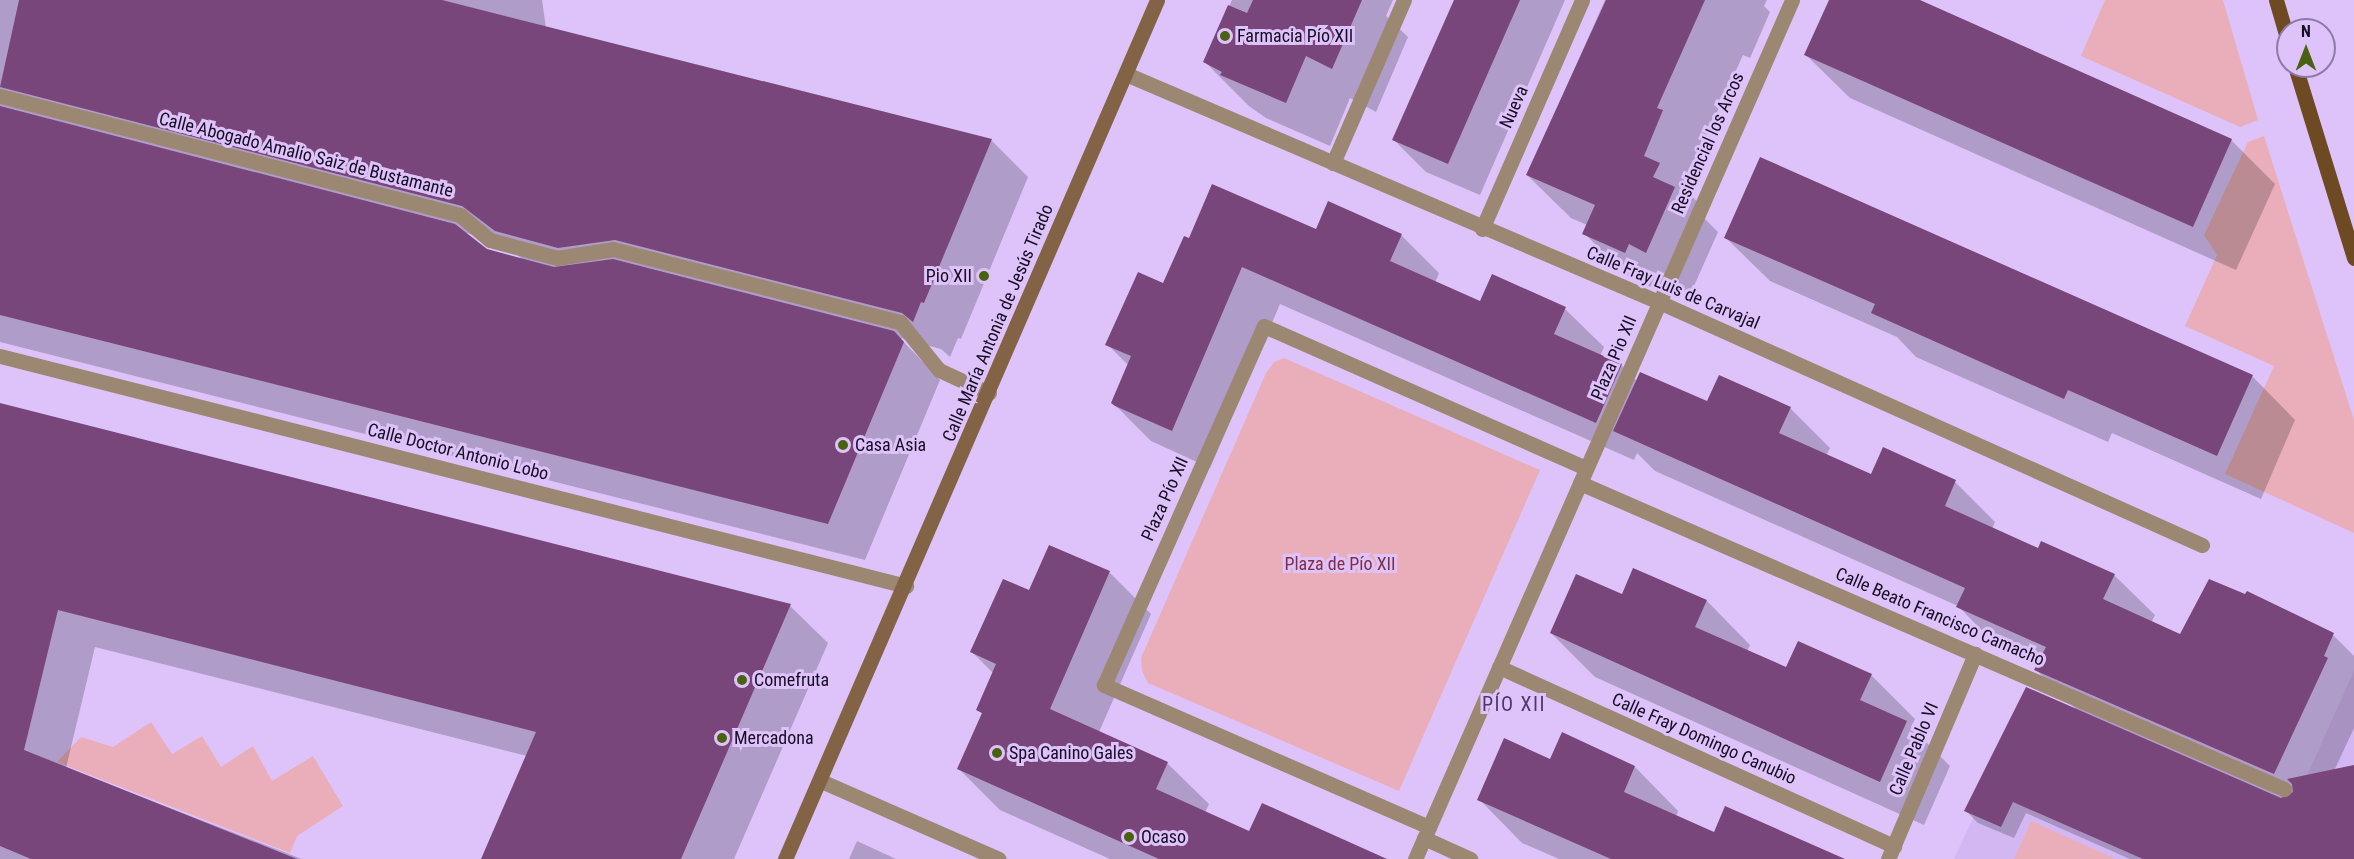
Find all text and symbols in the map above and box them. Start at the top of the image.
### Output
north arrow [2276,18,2336,78]
text: N [2301,22,2311,41]
place label: Farmacia Pío XII [1237,25,1353,47]
marker: Farmacia Pío XII [1218,29,1232,43]
street label: Residencial los Arcos [1667,69,1749,217]
street label: Nueva [1495,82,1533,132]
street label: Calle Abogado Amalio Saiz de Bustamante [157,108,455,202]
street label: Calle María Antonia de Jesús Tirado [938,201,1058,445]
street label: Calle Fray Luis de Carvajal [1583,242,1763,334]
place label: Pio XII [926,265,972,287]
marker: Pio XII [977,269,991,283]
street label: Plaza Pio XII [1587,313,1641,403]
street label: Calle Doctor Antonio Lobo [365,419,551,485]
place label: Casa Asia [855,434,926,456]
marker: Casa Asia [836,438,850,452]
street label: Plaza Pío XII [1137,454,1193,544]
park label: Plaza de Pío XII [1284,553,1396,575]
street label: Calle Beato Francisco Camacho [1832,563,2048,671]
place label: Comefruta [754,669,829,691]
marker: Comefruta [735,673,749,687]
street label: Calle Fray Domingo Canubio [1609,689,1799,789]
district label: PÍO XII [1482,692,1546,716]
street label: Calle Pablo VI [1885,699,1943,799]
place label: Mercadona [734,727,814,749]
marker: Mercadona [715,731,729,745]
place label: Spa Canino Gales [1009,742,1134,764]
marker: Spa Canino Gales [990,746,1004,760]
place label: Ocaso [1141,826,1186,848]
marker: Ocaso [1122,830,1136,844]

